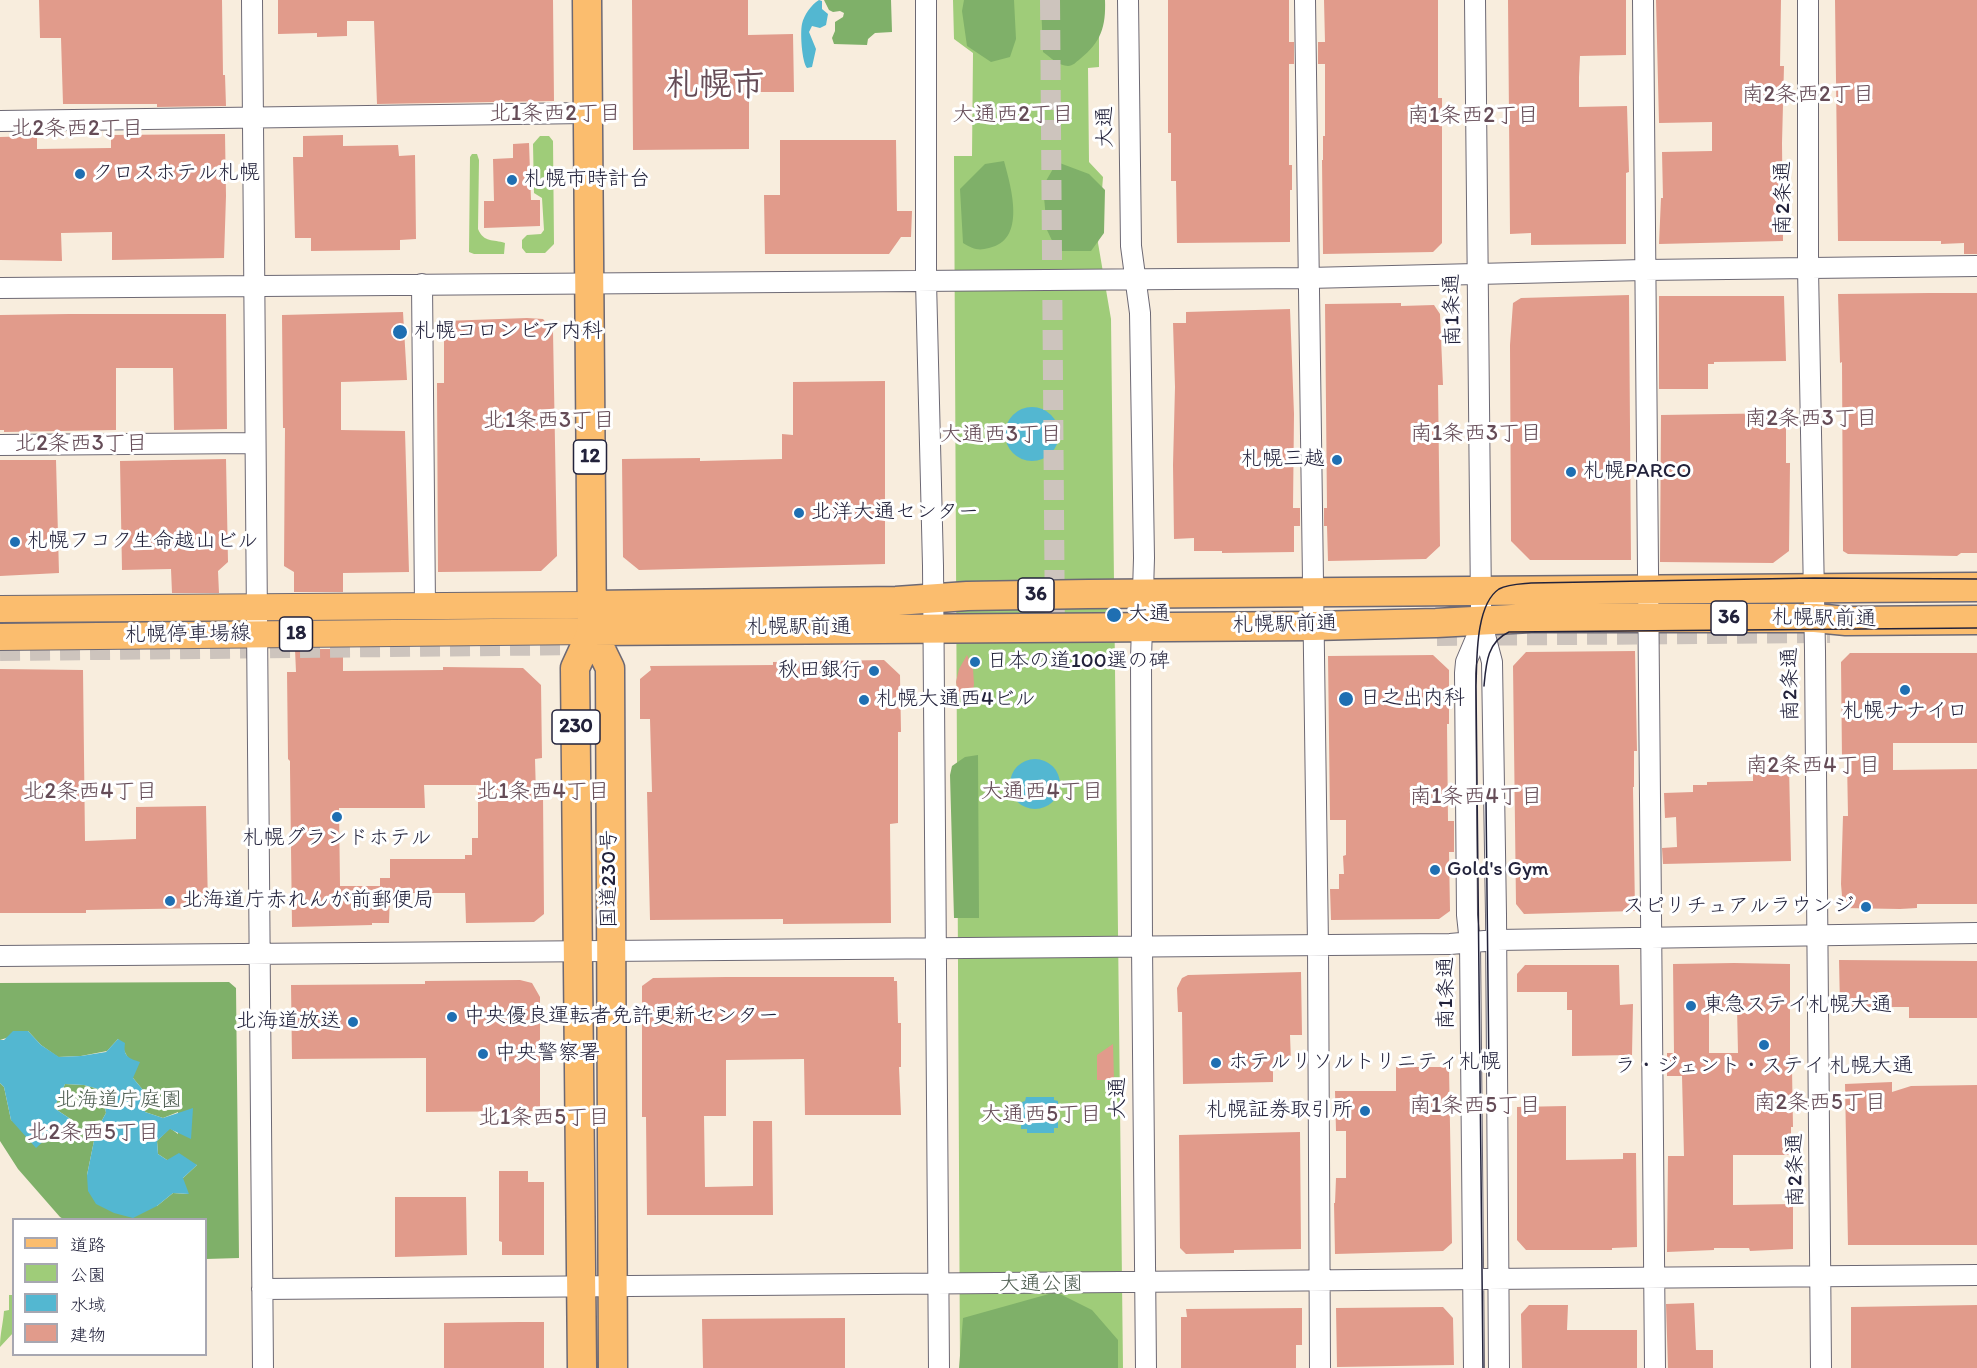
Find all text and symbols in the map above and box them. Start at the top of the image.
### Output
district label: 札幌市 [666,67,764,107]
district label: 南2条西2丁目 [1741,82,1875,108]
district label: 北1条西2丁目 [489,101,621,127]
district label: 大通西2丁目 [952,102,1074,128]
district label: 南1条西2丁目 [1407,103,1539,129]
street label: 大通 [1093,106,1119,148]
district label: 北2条西2丁目 [10,116,144,142]
place label: クロスホテル札幌 [92,161,260,187]
street label: 南2条通 [1771,161,1797,235]
marker: クロスホテル札幌 [73,167,87,181]
place label: 札幌市時計台 [524,167,650,193]
marker: 札幌市時計台 [505,173,519,187]
street label: 南1条通 [1440,273,1466,347]
place label: 札幌コロンビア内科 [414,319,603,345]
marker: 札幌コロンビア内科 [391,323,409,341]
district label: 南2条西3丁目 [1744,406,1878,432]
district label: 北1条西3丁目 [483,408,615,434]
district label: 南1条西3丁目 [1410,421,1542,447]
district label: 大通西3丁目 [940,422,1062,448]
district label: 北2条西3丁目 [14,431,148,457]
road number: 12 [574,440,606,474]
place label: 札幌三越 [1241,447,1325,473]
marker: 札幌三越 [1330,453,1344,467]
place label: 札幌PARCO [1583,459,1691,485]
marker: 札幌PARCO [1564,465,1578,479]
place label: 北洋大通センター [811,500,979,526]
marker: 北洋大通センター [792,506,806,520]
place label: 札幌フコク生命越山ビル [27,529,258,555]
marker: 札幌フコク生命越山ビル [8,535,22,549]
road number: 36 [1018,578,1054,612]
road number: 36 [1711,601,1747,635]
place label: 大通 [1128,602,1170,628]
street label: 札幌駅前通 [1771,605,1877,633]
marker: 大通 [1105,606,1123,624]
street label: 札幌駅前通 [1232,611,1338,639]
street label: 札幌駅前通 [747,615,851,641]
road number: 18 [280,617,312,651]
street label: 札幌停車場線 [125,621,251,649]
street label: 南2条通 [1778,647,1804,721]
place label: 日本の道100選の碑 [987,649,1170,675]
marker: 日本の道100選の碑 [968,655,982,669]
place label: 秋田銀行 [778,658,862,684]
marker: 秋田銀行 [867,664,881,678]
marker: 札幌ナナイロ [1898,683,1912,697]
place label: 日之出内科 [1360,686,1465,712]
place label: 札幌大通西4ビル [876,687,1036,713]
marker: 日之出内科 [1337,690,1355,708]
marker: 札幌大通西4ビル [857,693,871,707]
place label: 札幌ナナイロ [1842,699,1968,725]
road number: 230 [552,710,600,744]
district label: 南2条西4丁目 [1746,753,1880,779]
district label: 北2条西4丁目 [23,779,157,805]
district label: 北1条西4丁目 [476,779,610,805]
district label: 大通西4丁目 [980,779,1104,805]
district label: 南1条西4丁目 [1409,784,1543,810]
marker: 札幌グランドホテル [330,810,344,824]
place label: 札幌グランドホテル [243,826,431,852]
street label: 国道230号 [597,830,623,928]
place label: Gold's Gym [1447,857,1549,883]
marker: Gold's Gym [1428,863,1442,877]
place label: 北海道庁赤れんが前郵便局 [182,888,434,914]
marker: 北海道庁赤れんが前郵便局 [163,894,177,908]
place label: スピリチュアルラウンジ [1623,894,1854,920]
marker: スピリチュアルラウンジ [1859,900,1873,914]
street label: 南1条通 [1434,957,1460,1029]
place label: 東急ステイ札幌大通 [1703,993,1892,1019]
marker: 東急ステイ札幌大通 [1684,999,1698,1013]
place label: 中央優良運転者免許更新センター [464,1004,779,1030]
place label: 北海道放送 [236,1009,341,1035]
marker: 中央優良運転者免許更新センター [445,1010,459,1024]
marker: 北海道放送 [346,1015,360,1029]
marker: ラ・ジェント・ステイ 札幌大通 [1757,1038,1771,1052]
place label: 中央警察署 [495,1041,600,1067]
marker: 中央警察署 [476,1047,490,1061]
place label: ホテルリソルトリニティ札幌 [1228,1050,1501,1076]
place label: ラ・ジェント・ステイ 札幌大通 [1615,1054,1913,1080]
marker: ホテルリソルトリニティ札幌 [1209,1056,1223,1070]
street label: 大通 [1106,1077,1132,1119]
park label: 北海道庁庭園 [56,1088,182,1114]
district label: 南2条西5丁目 [1753,1090,1887,1116]
district label: 南1条西5丁目 [1409,1093,1541,1119]
place label: 札幌証券取引所 [1206,1098,1353,1124]
district label: 大通西5丁目 [980,1102,1102,1128]
marker: 札幌証券取引所 [1358,1104,1372,1118]
district label: 北1条西5丁目 [478,1105,610,1131]
district label: 北2条西5丁目 [26,1120,160,1146]
street label: 南2条通 [1783,1133,1809,1207]
legend [12,1218,207,1356]
text: 道路 [70,1234,106,1256]
text: 公園 [70,1264,106,1286]
park label: 大通公園 [999,1272,1083,1298]
text: 水域 [70,1294,106,1316]
text: 建物 [70,1324,106,1346]

